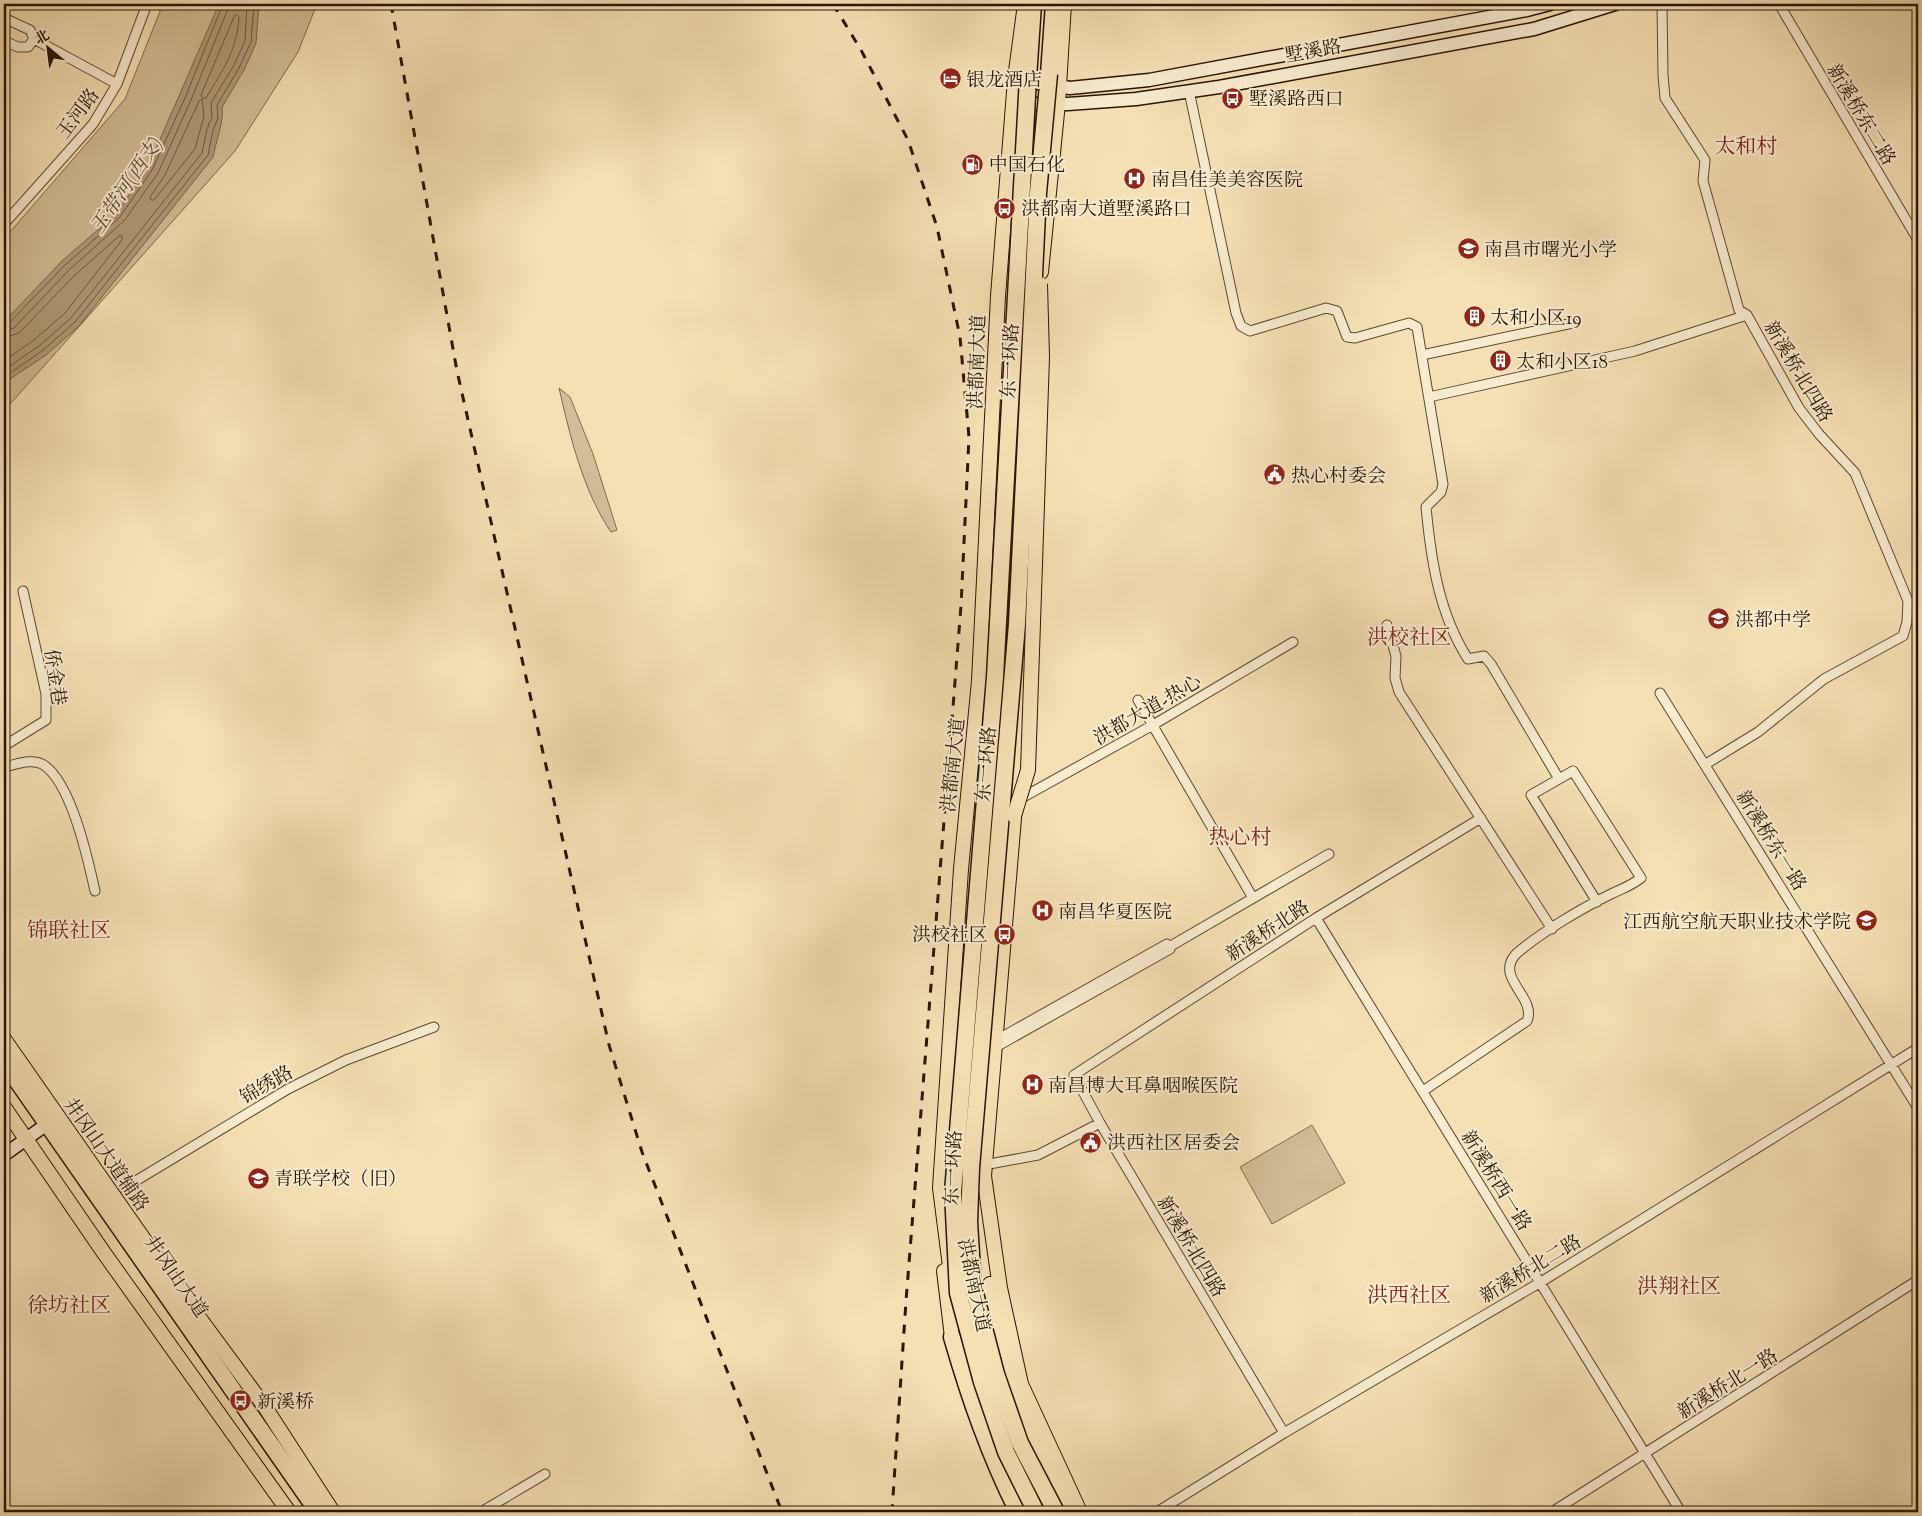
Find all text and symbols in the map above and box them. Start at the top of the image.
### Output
north arrow [22,22,72,72]
text: 北 [32,26,54,51]
street label: 墅溪路 [1283,34,1344,71]
street label: 新溪桥东二路 [1819,59,1901,171]
hotel icon: 银龙酒店 [938,67,962,91]
place label: 银龙酒店 [966,68,1042,95]
street label: 玉河路 [51,84,107,145]
bus stop icon: 墅溪路西口 [1221,86,1245,110]
place label: 墅溪路西口 [1249,87,1344,114]
water label: 玉带河(西支) [85,132,171,241]
district label: 太和村 [1715,133,1778,163]
fuel station icon: 中国石化 [961,152,985,176]
place label: 中国石化 [989,153,1065,180]
hospital icon: 南昌佳美美容医院 [1123,167,1147,191]
place label: 南昌佳美美容医院 [1151,168,1303,195]
bus stop icon: 洪都南大道墅溪路口 [993,196,1017,220]
place label: 洪都南大道墅溪路口 [1021,197,1192,224]
school or university icon: 南昌市曙光小学 [1456,237,1480,261]
place label: 南昌市曙光小学 [1484,238,1617,265]
building icon: 太和小区19 [1462,305,1486,329]
place label: 太和小区19 [1490,306,1582,333]
street label: 洪都南大道 [963,314,994,410]
street label: 新溪桥北四路 [1756,316,1838,428]
street label: 东一环路 [996,322,1027,400]
building icon: 太和小区18 [1488,349,1512,373]
place label: 太和小区18 [1516,350,1608,377]
public building icon: 热心村委会 [1263,463,1287,487]
place label: 热心村委会 [1291,464,1386,491]
school or university icon: 洪都中学 [1707,607,1731,631]
place label: 洪都中学 [1735,608,1811,635]
district label: 洪校社区 [1367,624,1451,654]
street label: 侨金巷 [36,647,71,707]
street label: 洪都大道-热心 [1089,669,1207,753]
street label: 洪都南大道 [936,717,973,814]
street label: 东一环路 [971,725,1004,803]
street label: 新溪桥东一路 [1728,786,1812,897]
district label: 热心村 [1209,824,1272,854]
street label: 新溪桥北路 [1221,895,1316,969]
hospital icon: 南昌华夏医院 [1030,899,1054,923]
place label: 南昌华夏医院 [1058,900,1172,927]
school or university icon: 江西航空航天职业技术学院 [1855,909,1879,933]
place label: 江西航空航天职业技术学院 [1623,910,1851,937]
district label: 锦联社区 [27,917,111,947]
bus stop icon: 洪校社区 [992,922,1016,946]
place label: 洪校社区 [912,923,988,950]
street label: 锦绣路 [236,1060,299,1112]
hospital icon: 南昌博大耳鼻咽喉医院 [1020,1073,1044,1097]
place label: 南昌博大耳鼻咽喉医院 [1048,1074,1238,1101]
street label: 井冈山大道辅路 [56,1093,154,1218]
street label: 新溪桥西一路 [1453,1126,1537,1237]
street label: 东一环路 [939,1129,970,1207]
public building icon: 洪西社区居委会 [1079,1130,1103,1154]
place label: 洪西社区居委会 [1107,1131,1240,1158]
school or university icon: 青联学校（旧） [246,1166,270,1190]
place label: 青联学校（旧） [274,1167,407,1194]
street label: 新溪桥北四路 [1149,1191,1231,1303]
street label: 新溪桥北二路 [1475,1229,1587,1311]
street label: 井冈山大道 [137,1231,213,1324]
street label: 洪都南大道 [949,1236,996,1335]
district label: 洪翔社区 [1637,1273,1721,1303]
district label: 洪西社区 [1367,1282,1451,1312]
district label: 徐坊社区 [27,1292,111,1322]
street label: 新溪桥北一路 [1673,1343,1784,1427]
bus stop icon: 新溪桥 [229,1389,253,1413]
place label: 新溪桥 [257,1390,314,1417]

